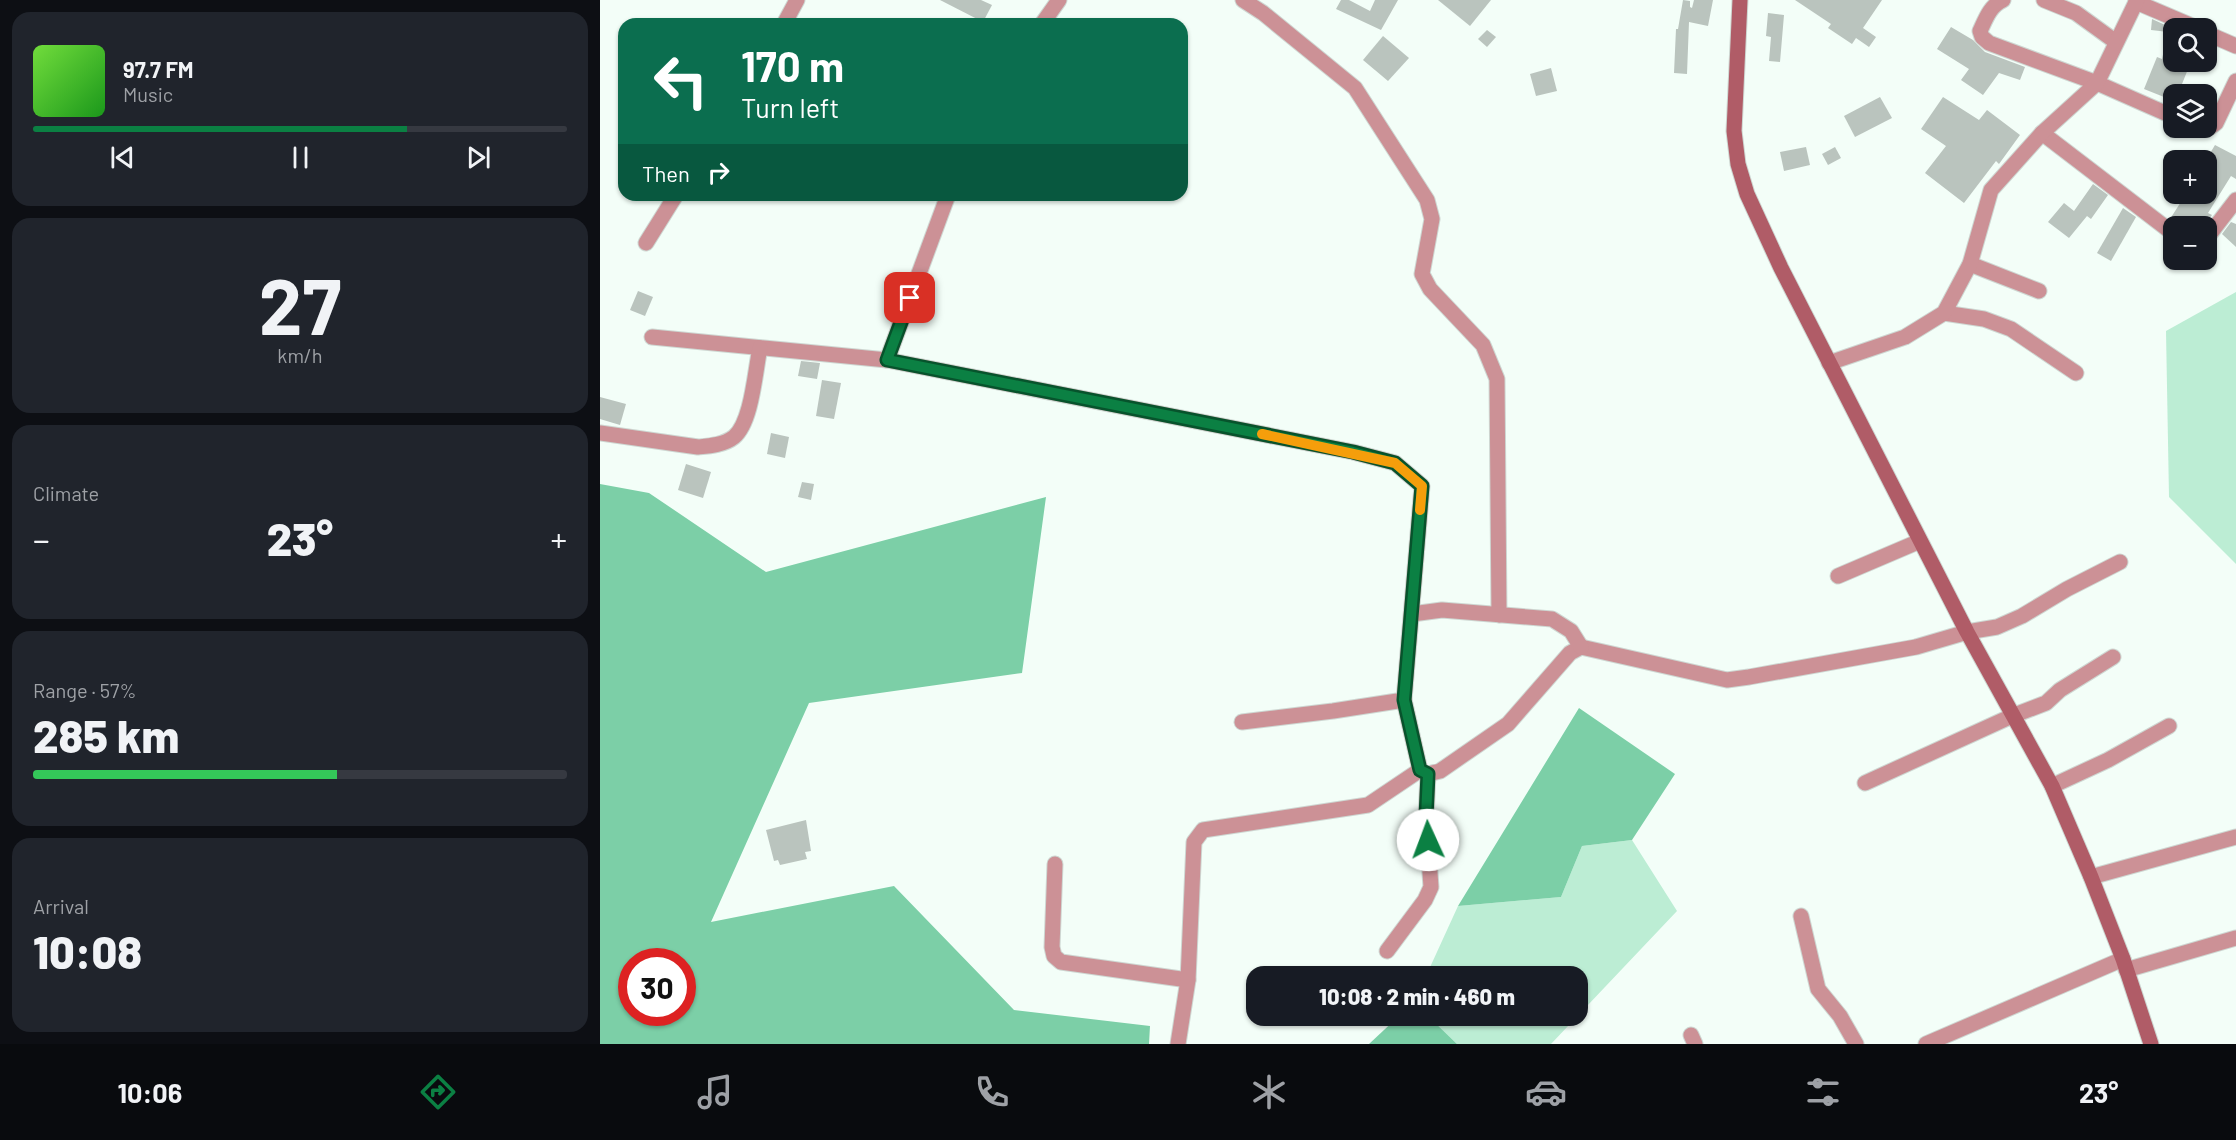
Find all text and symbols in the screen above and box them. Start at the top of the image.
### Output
map controls [2163,18,2217,270]
button: search [2163,18,2217,72]
text: 170 m [741,40,844,90]
icon: left [642,42,720,120]
text: 97.7 FM [123,56,193,82]
text: Music [123,82,173,106]
button: layers [2163,84,2217,138]
text: Turn left [741,91,839,123]
icon: previous [106,141,139,174]
icon: pause [284,141,317,174]
icon: next [462,141,495,174]
button: + [2163,150,2217,204]
icon: right [702,156,735,189]
text: Then [642,160,690,186]
button: − [2163,216,2217,270]
text: 27 [259,257,341,351]
pin [884,272,935,323]
icon: arrive [893,281,926,314]
text: km/h [277,343,323,367]
text: Climate [33,481,99,505]
text: 23° [267,511,333,565]
text: − [33,519,50,559]
text: + [550,519,567,559]
text: Range · 57% [33,678,137,702]
text: 285 km [33,708,179,762]
position arrow [1396,808,1460,872]
text: Arrival [33,894,89,918]
text: 10:08 [33,924,142,978]
speed limit sign: 30 [618,948,696,1026]
text: 10:08 · 2 min · 460 m [1319,983,1515,1009]
icon: directions [417,1071,459,1113]
icon: music [694,1071,736,1113]
icon: phone [971,1071,1013,1113]
icon: climate [1248,1071,1290,1113]
icon: car [1525,1071,1567,1113]
icon: filters [1802,1071,1844,1113]
text: 10:06 [117,1076,182,1108]
text: 23° [2079,1076,2118,1108]

